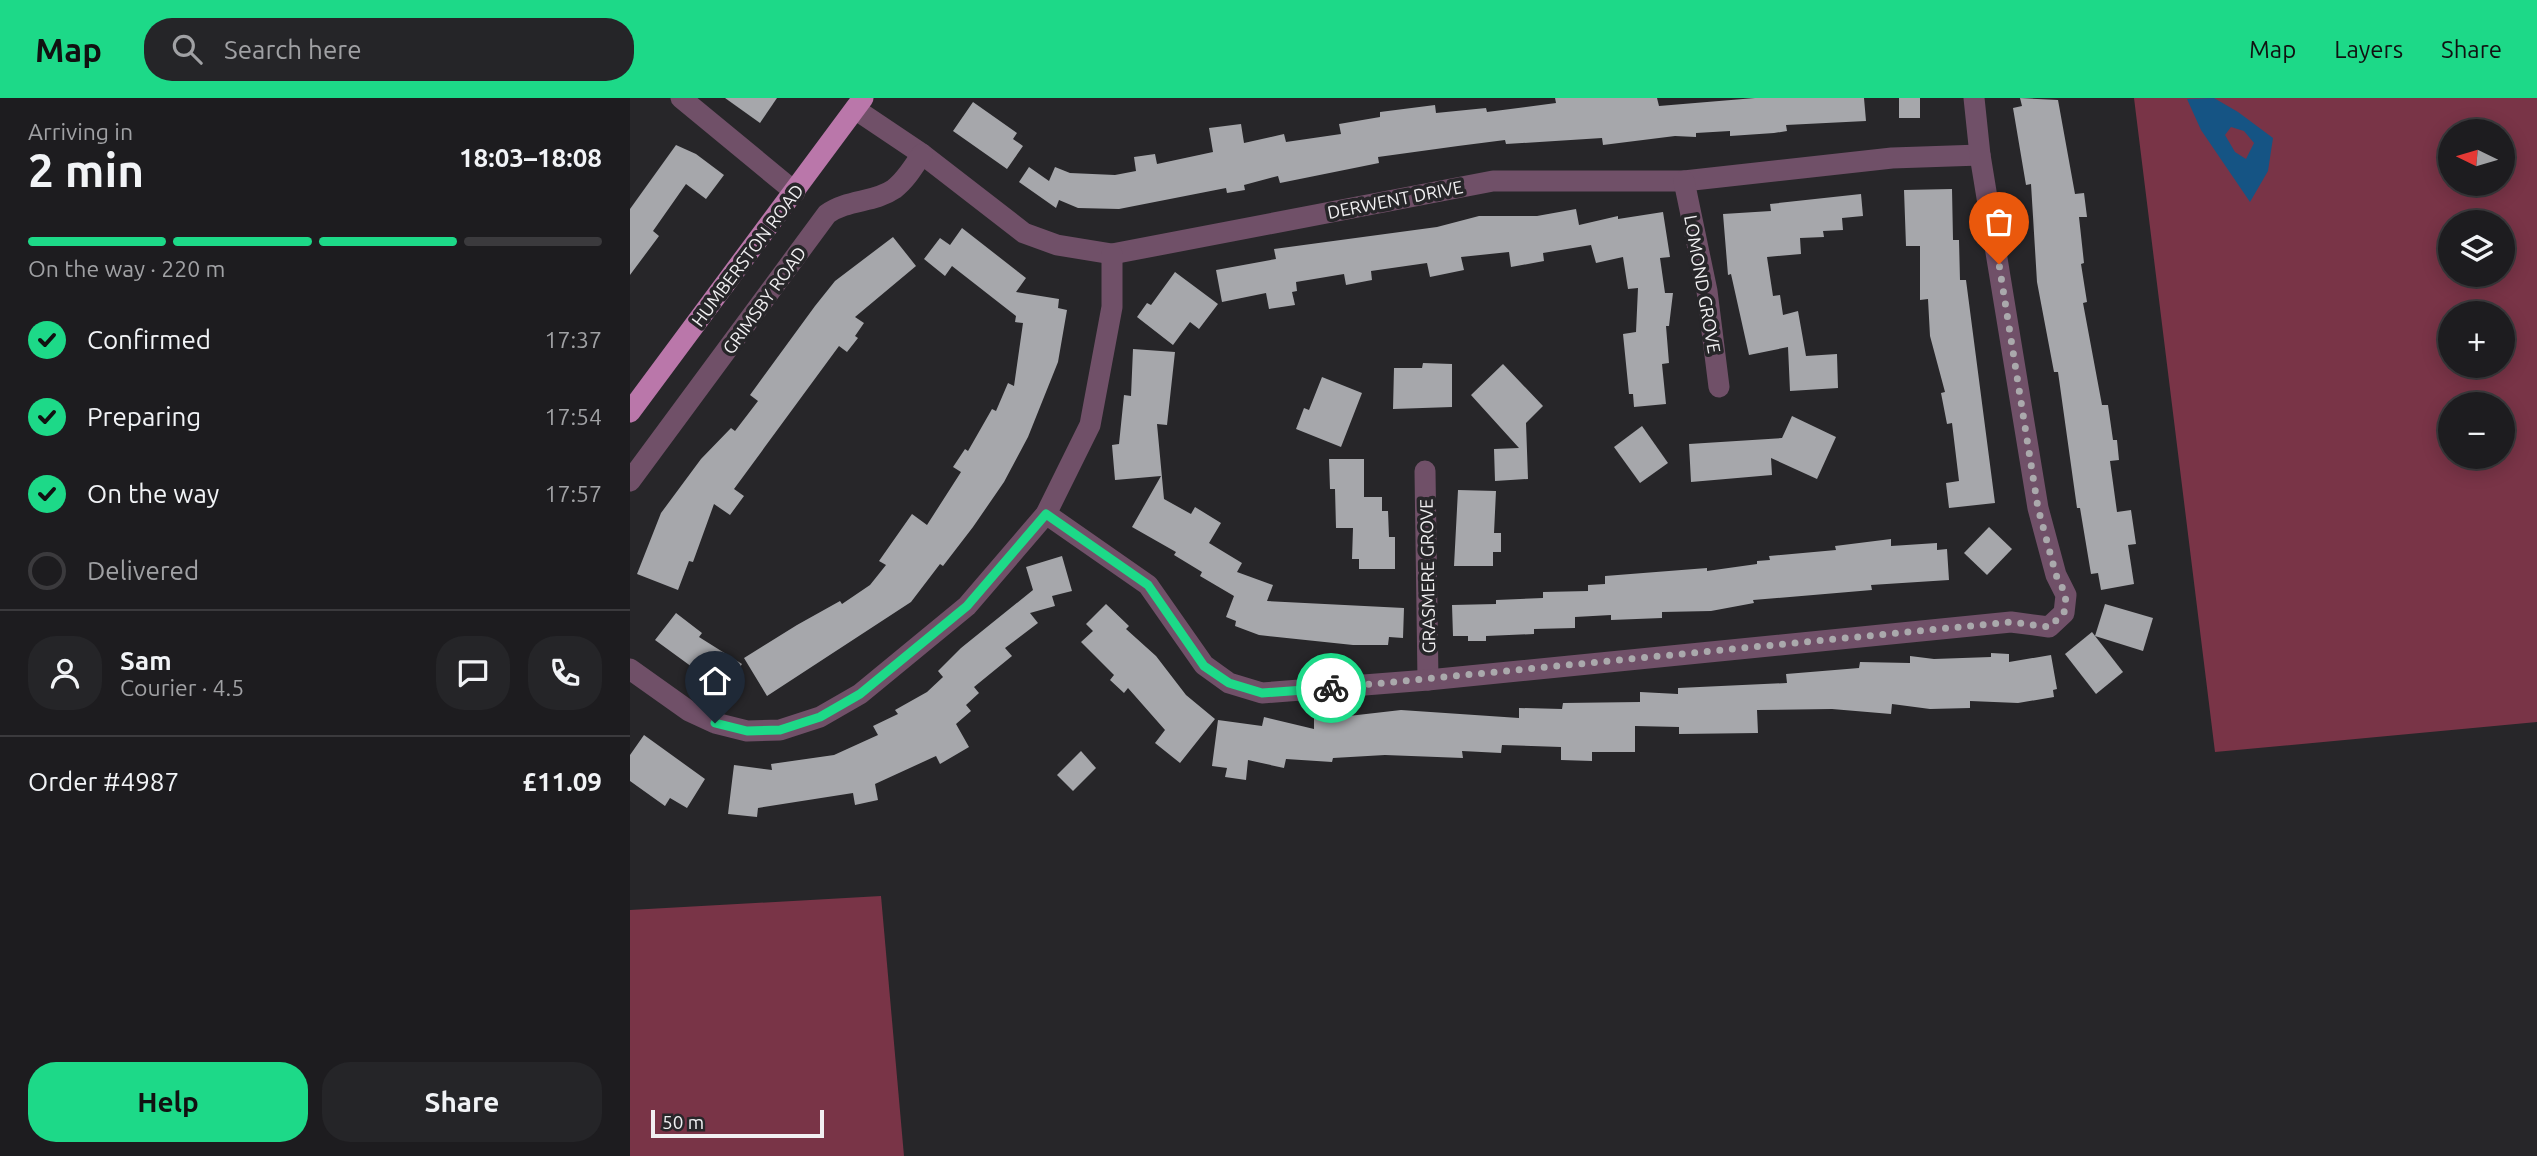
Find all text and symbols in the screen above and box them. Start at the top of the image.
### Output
search box [144,18,634,81]
icon: search [168,30,206,68]
text: Map [35,31,102,68]
text: Search here [224,35,362,64]
text: Map [2249,36,2296,63]
text: Layers [2334,36,2403,63]
text: Share [2441,36,2502,63]
text: Arriving in [28,119,133,144]
north arrow [2438,119,2515,196]
map controls [2438,119,2515,469]
text: 18:03–18:08 [459,143,602,172]
text: 2 min [28,144,144,196]
street label: DERWENT DRIVE [1325,176,1465,222]
street label: HUMBERSTON ROAD [687,180,807,330]
pin [1969,192,2029,264]
icon: bag [1980,203,2018,241]
button: layers [2438,210,2515,287]
street label: LOMOND GROVE [1681,213,1725,355]
street label: GRIMSBY ROAD [718,242,810,358]
text: On the way · 220 m [28,256,225,281]
button: + [2438,301,2515,378]
icon: check [28,321,66,359]
text: Confirmed [87,325,211,354]
text: 17:37 [544,327,602,352]
button: − [2438,392,2515,469]
icon: check [28,398,66,436]
text: Preparing [87,402,201,431]
text: 17:54 [544,404,602,429]
icon: check [28,475,66,513]
text: On the way [87,479,219,508]
text: 17:57 [544,481,602,506]
street label: GRASMERE GROVE [1416,498,1438,654]
text: Delivered [87,556,199,585]
button: person [28,636,102,710]
button: chat [436,636,510,710]
button: phone [528,636,602,710]
text: Sam [120,646,172,675]
pin [685,651,745,723]
courier [1296,653,1366,723]
icon: home [696,662,734,700]
icon: bike [1312,669,1350,707]
text: Courier · 4.5 [120,675,244,700]
text: Order #4987 [28,767,179,796]
text: £11.09 [522,767,602,796]
button: Help [28,1062,308,1142]
button: Share [322,1062,602,1142]
scale bar [651,1107,824,1139]
text: 50 m [662,1111,704,1133]

